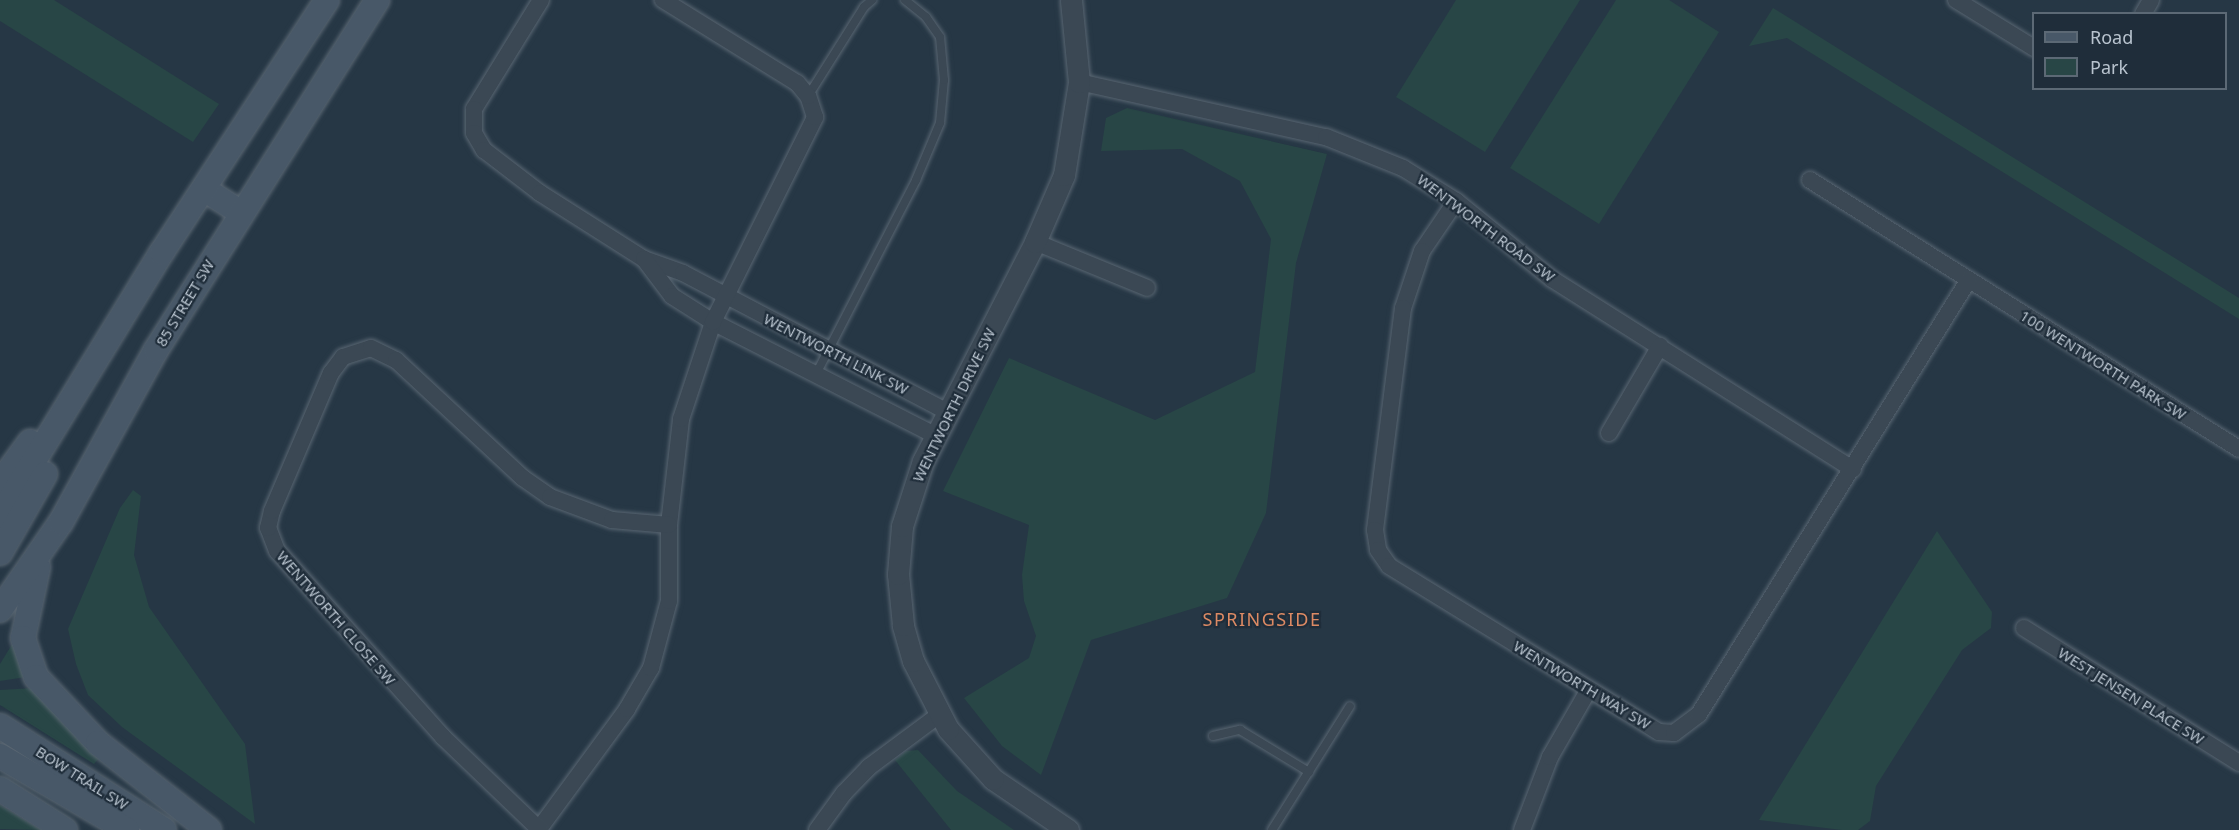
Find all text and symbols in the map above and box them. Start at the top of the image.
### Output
legend [2032,12,2227,90]
text: Road [2090,25,2133,49]
text: Park [2090,55,2128,79]
street label: WENTWORTH ROAD SW [1414,170,1558,286]
street label: 85 STREET SW [152,256,218,350]
street label: 100 WENTWORTH PARK SW [2017,306,2189,424]
street label: WENTWORTH LINK SW [761,310,911,398]
street label: WENTWORTH DRIVE SW [909,325,999,485]
street label: WENTWORTH CLOSE SW [273,547,399,689]
district label: SPRINGSIDE [1203,608,1321,630]
street label: WENTWORTH WAY SW [1510,637,1654,733]
street label: WEST JENSEN PLACE SW [2055,644,2207,748]
street label: BOW TRAIL SW [33,742,131,814]

